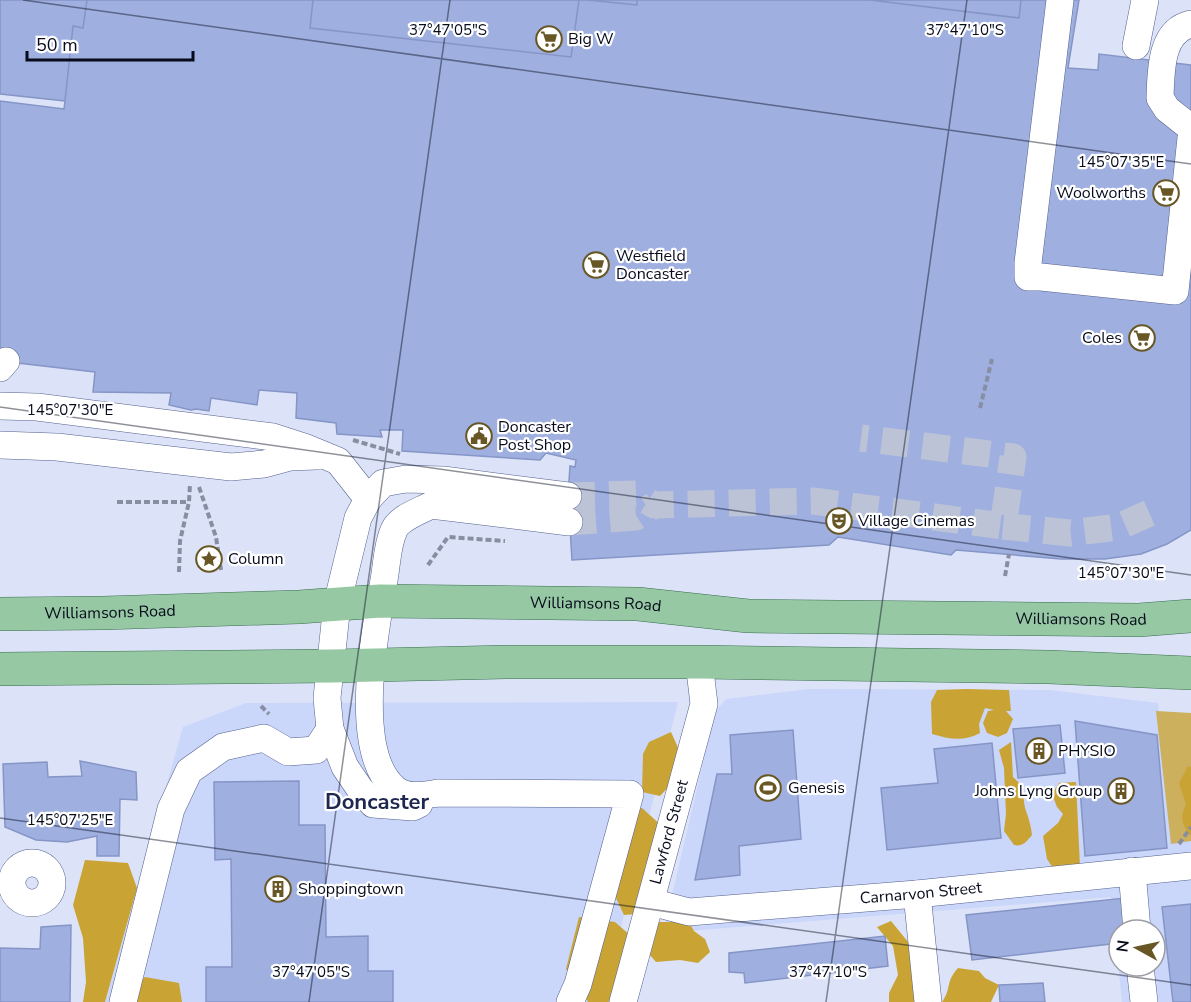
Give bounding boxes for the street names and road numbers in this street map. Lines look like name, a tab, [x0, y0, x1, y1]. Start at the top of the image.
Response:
street label: Williamsons Road	[530, 592, 662, 617]
street label: Williamsons Road	[44, 600, 176, 625]
street label: Williamsons Road	[1015, 608, 1148, 631]
street label: Lawford Street	[644, 777, 694, 887]
street label: Carnarvon Street	[859, 876, 983, 909]

